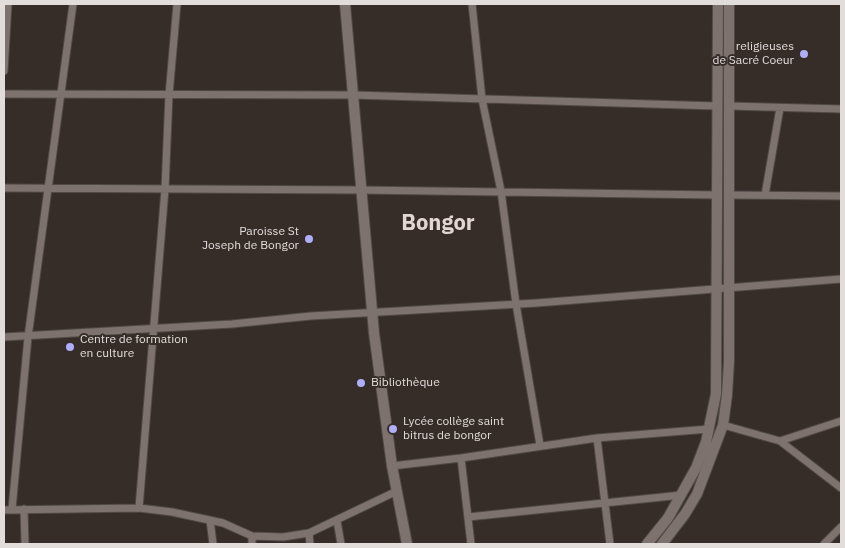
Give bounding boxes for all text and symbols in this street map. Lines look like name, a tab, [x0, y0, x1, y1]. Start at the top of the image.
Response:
place label: religieuses de Sacré Coeur	[712, 40, 794, 68]
marker: religieuses de Sacré Coeur	[798, 48, 810, 60]
district label: Bongor	[401, 211, 475, 237]
place label: Paroisse St Joseph de Bongor	[202, 225, 299, 253]
marker: Paroisse St Joseph de Bongor	[303, 233, 315, 245]
place label: Centre de formation en culture	[80, 333, 188, 361]
marker: Centre de formation en culture	[64, 341, 76, 353]
place label: Bibliothèque	[371, 376, 440, 390]
marker: Bibliothèque	[355, 377, 367, 389]
place label: Lycée collège saint bitrus de bongor	[403, 415, 504, 443]
marker: Lycée collège saint bitrus de bongor	[387, 423, 399, 435]

